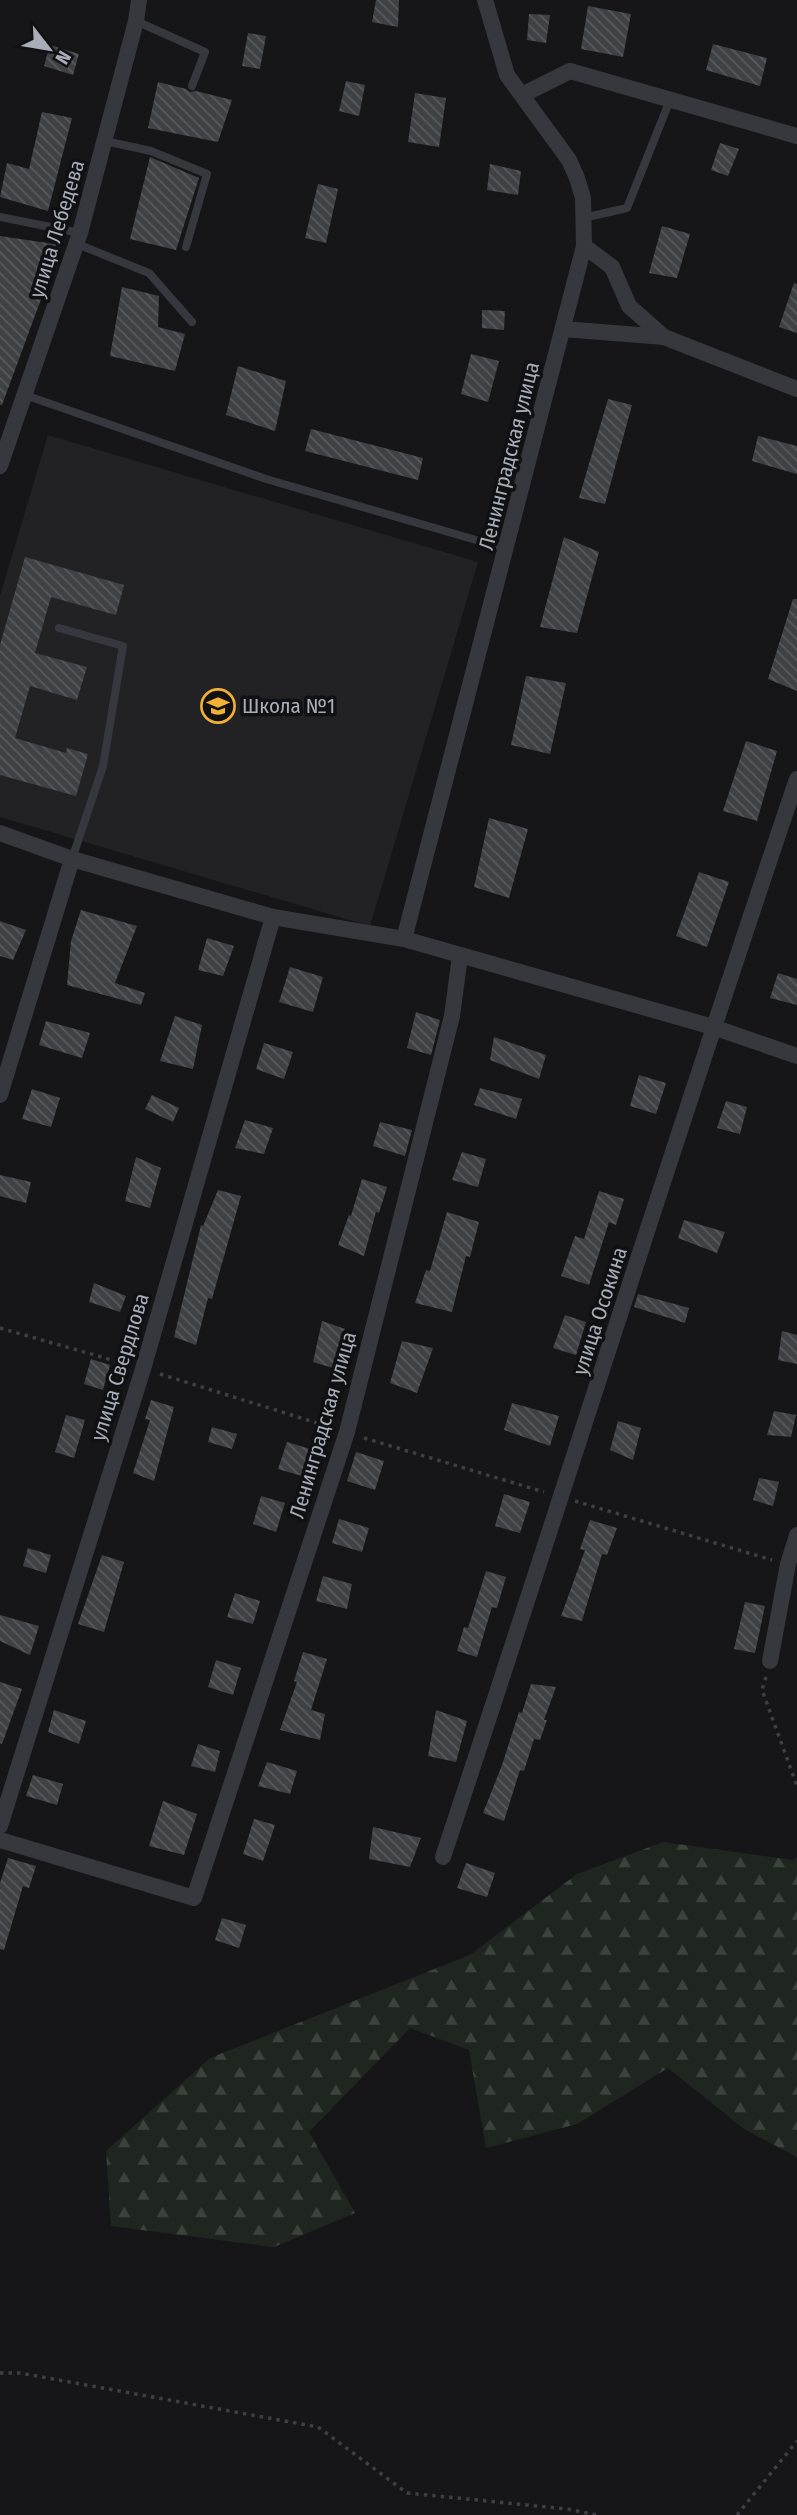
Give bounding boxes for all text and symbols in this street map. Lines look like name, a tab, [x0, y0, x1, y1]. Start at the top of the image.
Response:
north arrow	[14, 14, 84, 84]
text: N	[50, 47, 76, 68]
street label: улица Лебедева	[24, 157, 90, 301]
street label: Ленинградская улица	[473, 359, 545, 553]
school or university icon: Школа №1	[199, 687, 237, 725]
place label: Школа №1	[242, 693, 335, 719]
street label: улица Осокина	[567, 1244, 633, 1378]
street label: улица Свердлова	[85, 1290, 155, 1444]
street label: Ленинградская улица	[284, 1329, 362, 1521]

